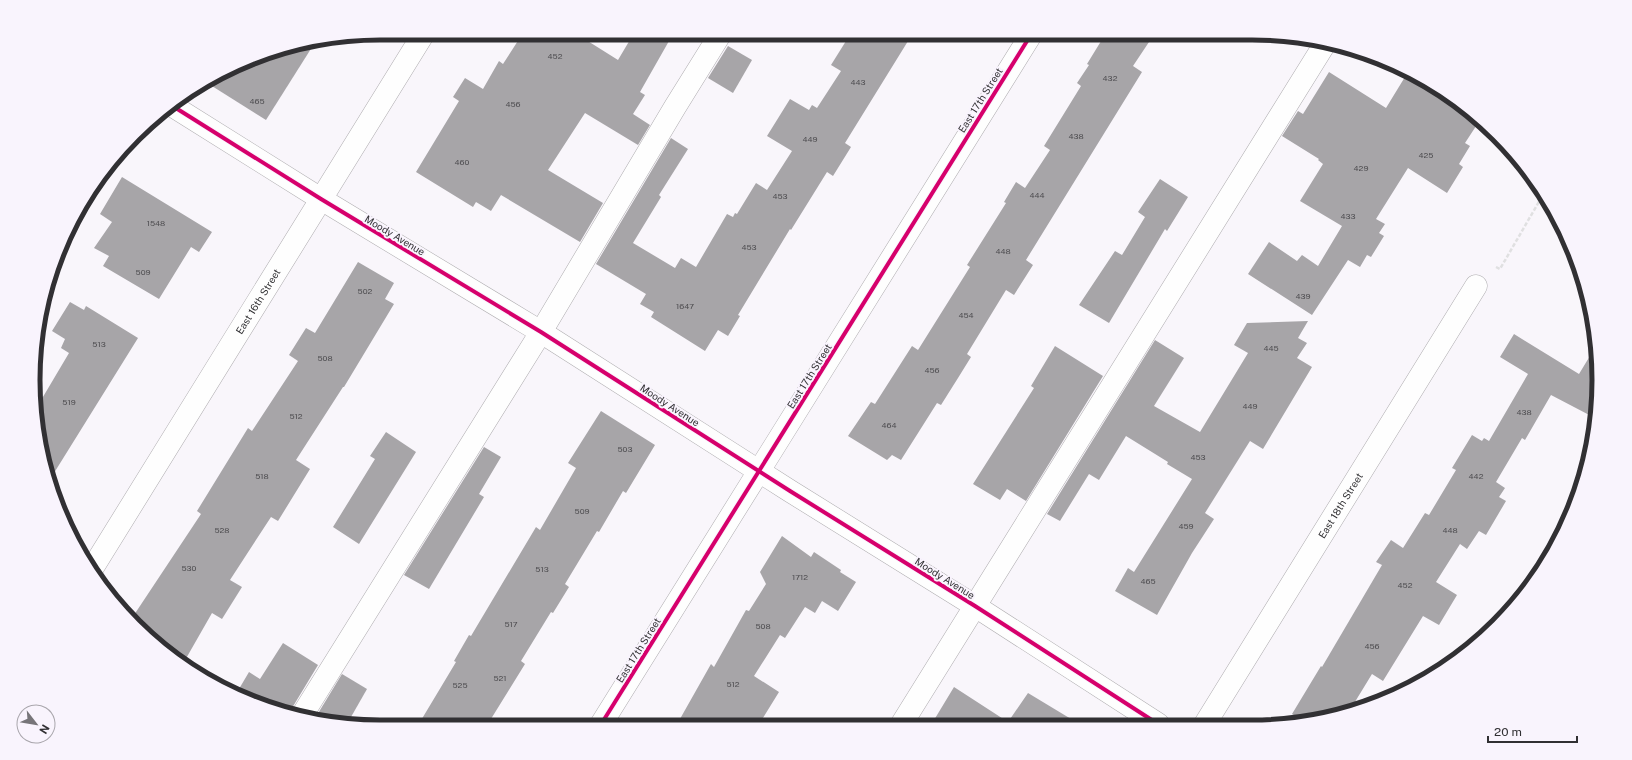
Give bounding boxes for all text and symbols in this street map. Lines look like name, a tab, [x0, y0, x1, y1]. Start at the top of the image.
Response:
house number: 452	[548, 51, 563, 61]
street label: East 17th Street	[955, 65, 1005, 135]
house number: 432	[1103, 73, 1118, 83]
house number: 443	[850, 77, 866, 87]
house number: 465	[249, 96, 265, 106]
house number: 456	[505, 99, 521, 109]
house number: 438	[1068, 131, 1084, 141]
house number: 449	[802, 134, 818, 144]
house number: 425	[1419, 150, 1433, 160]
house number: 460	[455, 157, 470, 167]
house number: 429	[1354, 163, 1368, 173]
house number: 444	[1029, 190, 1045, 200]
house number: 453	[772, 191, 788, 201]
house number: 433	[1340, 211, 1356, 221]
street label: Moody Avenue	[363, 212, 428, 258]
house number: 1548	[147, 218, 165, 228]
house number: 453	[741, 242, 757, 252]
house number: 448	[995, 246, 1011, 256]
street label: East 16th Street	[233, 266, 283, 336]
house number: 509	[136, 267, 150, 277]
house number: 502	[358, 286, 373, 296]
house number: 439	[1295, 291, 1311, 301]
house number: 1647	[676, 301, 694, 311]
house number: 454	[958, 310, 974, 320]
house number: 513	[92, 339, 106, 349]
street label: East 17th Street	[784, 341, 834, 411]
house number: 445	[1263, 343, 1279, 353]
house number: 508	[317, 353, 333, 363]
house number: 456	[924, 365, 940, 375]
street label: Moody Avenue	[638, 381, 702, 429]
house number: 519	[62, 397, 76, 407]
house number: 449	[1242, 401, 1258, 411]
house number: 438	[1516, 407, 1532, 417]
house number: 512	[289, 411, 303, 421]
house number: 464	[881, 420, 897, 430]
house number: 503	[617, 444, 633, 454]
house number: 453	[1190, 452, 1206, 462]
street label: East 18th Street	[1315, 470, 1365, 540]
house number: 518	[255, 471, 269, 481]
house number: 442	[1469, 471, 1484, 481]
house number: 509	[575, 506, 589, 516]
house number: 459	[1178, 521, 1194, 531]
house number: 528	[214, 525, 230, 535]
house number: 448	[1442, 525, 1458, 535]
street label: Moody Avenue	[913, 555, 977, 601]
house number: 530	[181, 563, 197, 573]
house number: 513	[535, 564, 549, 574]
house number: 1712	[792, 572, 808, 582]
house number: 465	[1140, 576, 1156, 586]
house number: 452	[1398, 580, 1413, 590]
street label: East 17th Street	[613, 615, 663, 685]
house number: 517	[504, 619, 518, 629]
house number: 508	[755, 621, 771, 631]
house number: 456	[1364, 641, 1380, 651]
house number: 521	[493, 673, 507, 683]
house number: 512	[726, 679, 740, 689]
house number: 525	[452, 680, 468, 690]
north arrow	[16, 704, 56, 744]
scale bar	[1488, 718, 1577, 744]
text: N	[37, 722, 52, 736]
text: 20 m	[1494, 725, 1522, 739]

